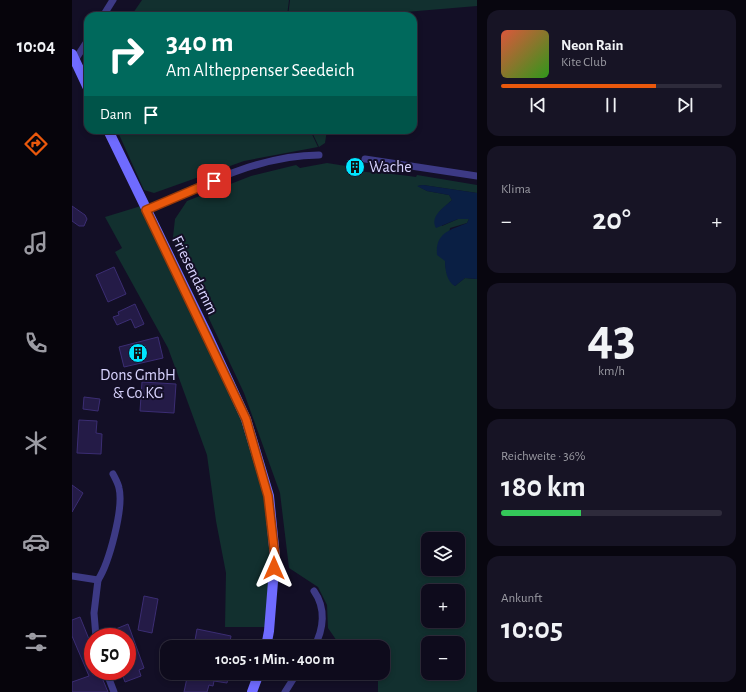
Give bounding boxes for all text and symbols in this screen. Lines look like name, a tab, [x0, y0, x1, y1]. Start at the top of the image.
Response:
icon: right	[100, 28, 152, 80]
text: 340 m	[166, 29, 234, 57]
text: 10:04	[17, 38, 55, 56]
text: Neon Rain	[561, 38, 623, 53]
text: Kite Club	[561, 56, 607, 69]
text: Am Altheppenser Seedeich	[166, 62, 355, 80]
icon: previous	[527, 94, 549, 116]
icon: pause	[600, 94, 622, 116]
icon: next	[674, 94, 696, 116]
icon: arrive	[140, 104, 162, 126]
text: Dann	[100, 107, 132, 122]
icon: directions	[22, 130, 50, 158]
building icon: Wache	[344, 156, 366, 178]
place label: Wache	[369, 159, 412, 175]
pin	[197, 164, 231, 198]
icon: arrive	[203, 170, 225, 192]
text: Klima	[501, 183, 531, 196]
text: 20°	[592, 205, 631, 235]
text: −	[501, 210, 512, 232]
text: +	[711, 210, 722, 232]
icon: music	[22, 229, 50, 257]
street label: Friesendamm	[169, 233, 221, 317]
text: 43	[587, 312, 636, 364]
icon: phone	[22, 329, 50, 357]
building icon: Dons GmbH & Co.KG	[127, 342, 149, 364]
text: km/h	[598, 365, 625, 378]
place label: Dons GmbH & Co.KG	[100, 367, 176, 401]
icon: climate	[22, 429, 50, 457]
text: Reichweite · 36%	[501, 450, 586, 463]
text: 180 km	[501, 472, 586, 502]
icon: car	[22, 528, 50, 556]
map controls	[421, 532, 465, 680]
button: layers	[421, 532, 465, 576]
position arrow	[253, 547, 295, 589]
button: +	[421, 584, 465, 628]
text: Ankunft	[501, 592, 542, 605]
text: 10:05	[501, 614, 563, 644]
icon: filters	[22, 628, 50, 656]
speed limit sign: 50	[84, 628, 136, 680]
button: −	[421, 636, 465, 680]
text: 10:05 · 1 Min. · 400 m	[215, 652, 335, 667]

